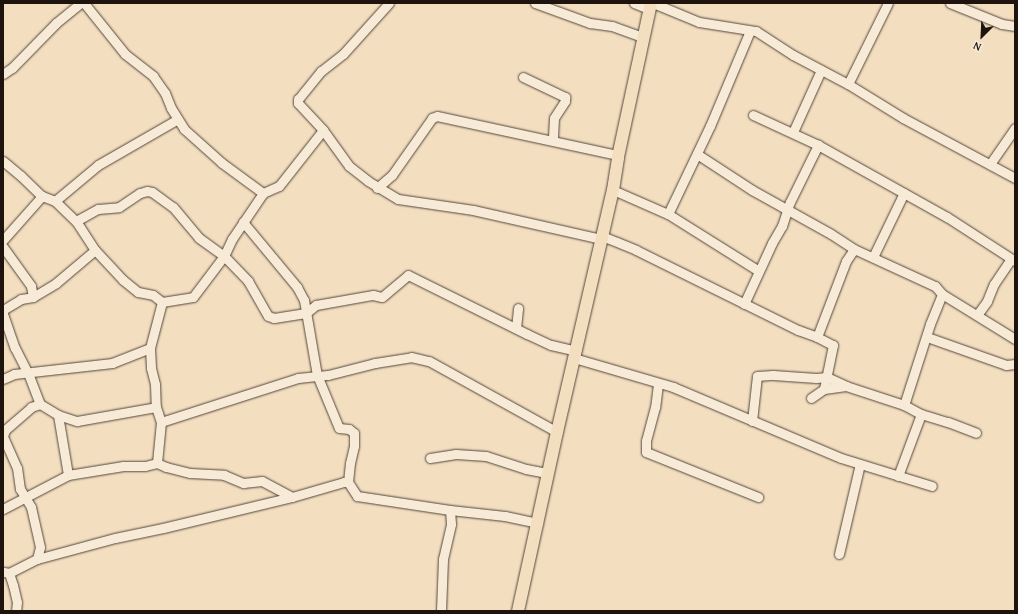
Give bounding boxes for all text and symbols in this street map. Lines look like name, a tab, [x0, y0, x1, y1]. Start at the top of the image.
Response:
north arrow	[962, 16, 1002, 56]
text: N	[971, 38, 984, 56]

